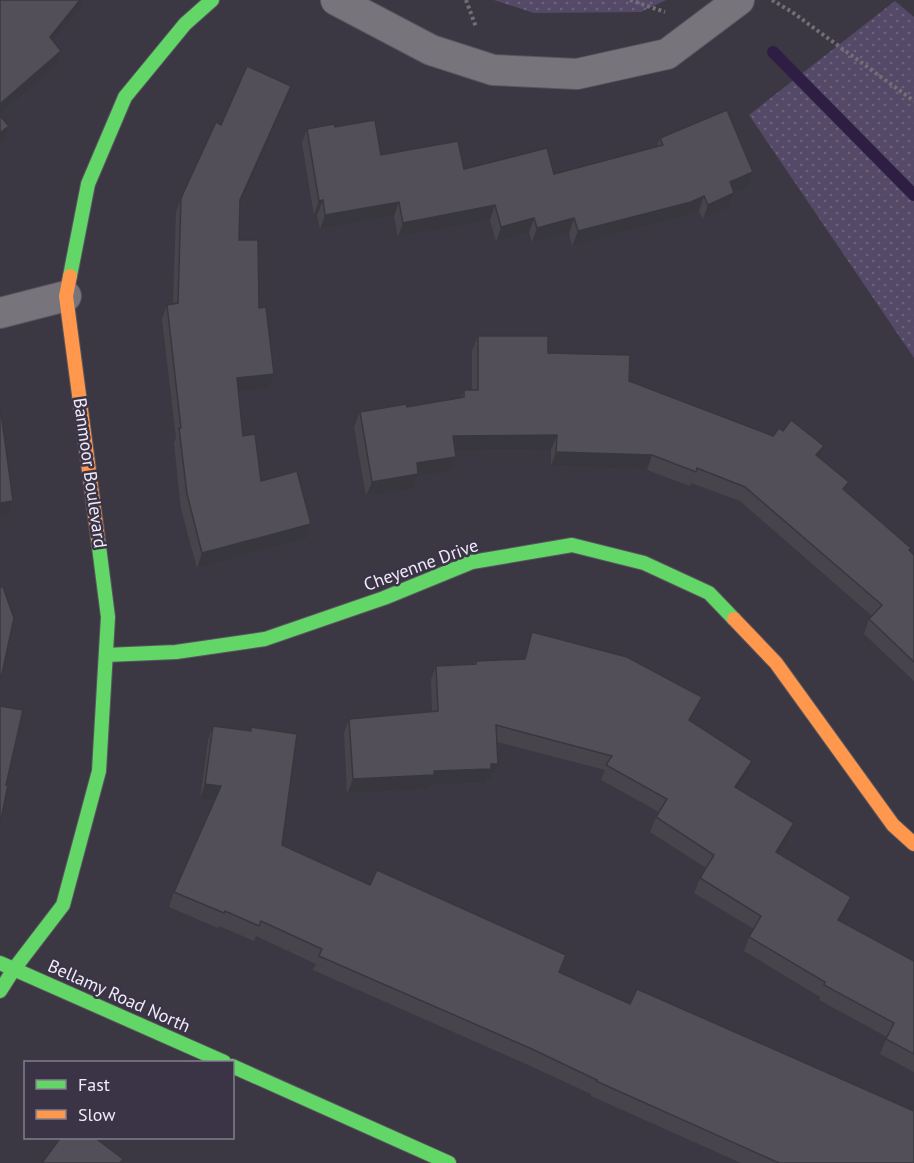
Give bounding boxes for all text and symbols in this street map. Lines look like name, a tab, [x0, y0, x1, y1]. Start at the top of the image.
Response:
street label: Banmoor Boulevard	[69, 396, 112, 549]
street label: Cheyenne Drive	[360, 533, 481, 596]
street label: Bellamy Road North	[44, 954, 194, 1037]
legend	[24, 1061, 234, 1139]
text: Fast	[78, 1073, 110, 1096]
text: Slow	[78, 1103, 116, 1126]

